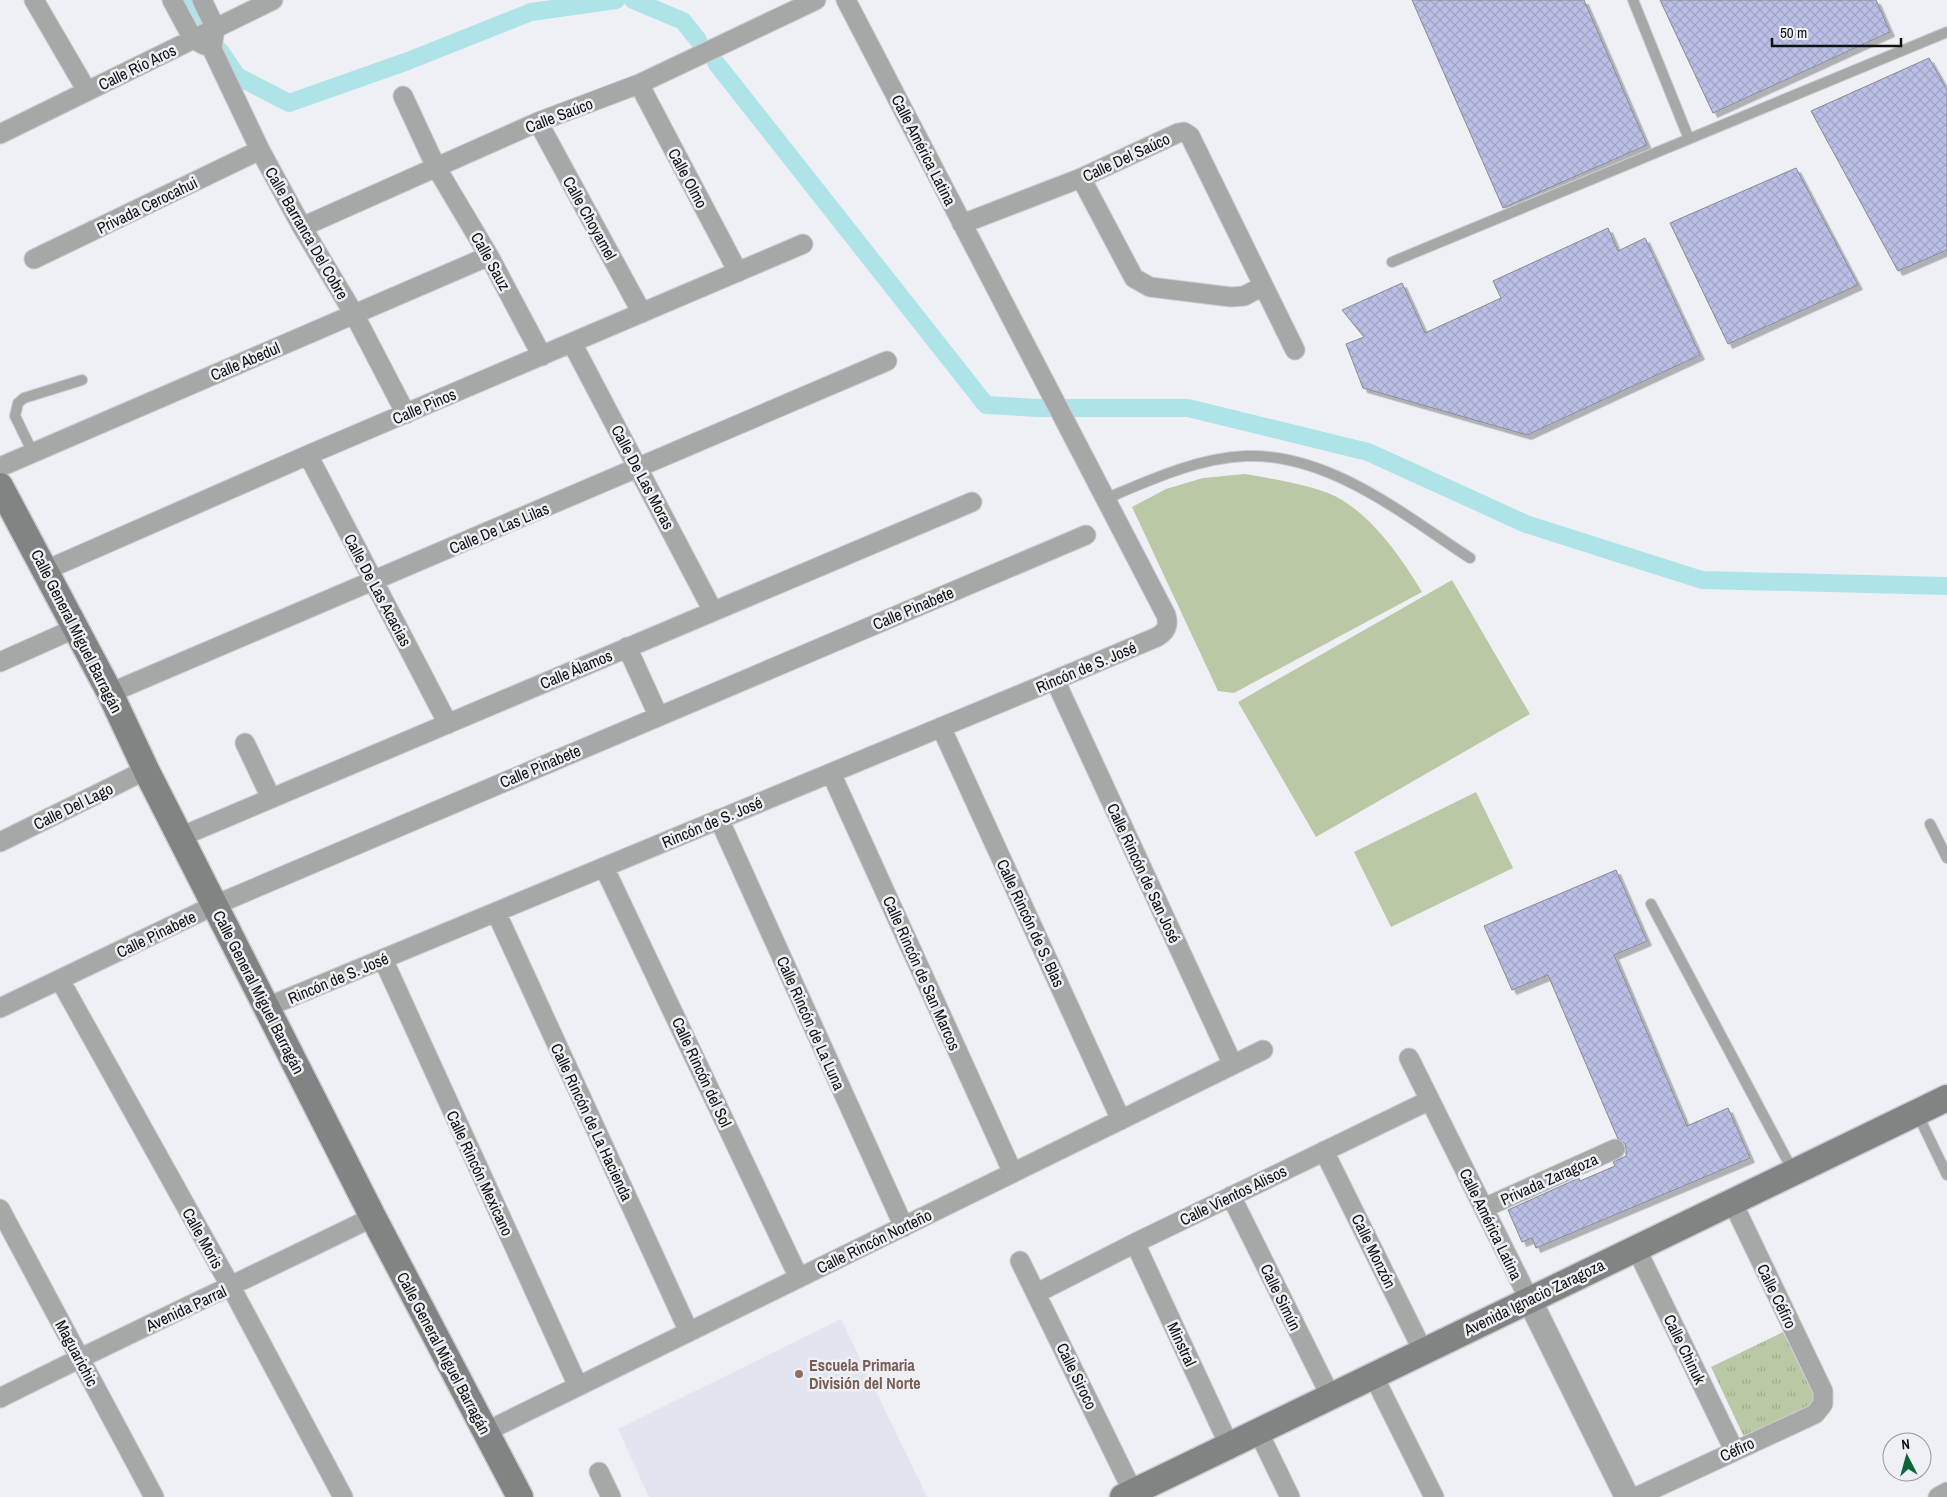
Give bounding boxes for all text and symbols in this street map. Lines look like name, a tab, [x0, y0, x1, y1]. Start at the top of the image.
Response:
scale bar	[1772, 15, 1901, 47]
text: 50 m	[1780, 22, 1807, 43]
street label: Calle Río Aros	[94, 39, 180, 95]
street label: Calle América Latina	[887, 91, 962, 210]
street label: Calle Saúco	[522, 92, 596, 138]
street label: Calle Del Saúco	[1079, 127, 1173, 187]
street label: Calle Olmo	[663, 144, 713, 212]
street label: Calle Barranca Del Cobre	[260, 163, 354, 303]
street label: Privada Cerocahui	[93, 171, 201, 239]
street label: Calle Choyamel	[558, 172, 622, 264]
street label: Calle Sauz	[466, 228, 516, 294]
street label: Calle Abedul	[207, 336, 283, 386]
street label: Calle Pinos	[389, 383, 459, 429]
street label: Calle De Las Moras	[606, 421, 680, 533]
street label: Calle De Las Lilas	[446, 497, 552, 559]
street label: Calle De Las Acacias	[339, 530, 417, 650]
street label: Calle General Miguel Barragán	[26, 545, 128, 717]
street label: Calle Pinabete	[869, 581, 957, 635]
street label: Rincón de S. José	[1032, 636, 1140, 698]
street label: Calle Álamos	[536, 644, 616, 694]
street label: Calle Pinabete	[496, 739, 584, 793]
street label: Calle Del Lago	[30, 777, 116, 835]
street label: Rincón de S. José	[658, 791, 766, 853]
street label: Calle Rincón de San José	[1102, 800, 1186, 946]
street label: Calle Rincón de S. Blas	[992, 856, 1070, 990]
street label: Calle Rincón de San Marcos	[878, 892, 966, 1054]
street label: Calle Pinabete	[112, 905, 200, 963]
street label: Calle General Miguel Barragán	[208, 906, 310, 1078]
street label: Rincón de S. José	[284, 947, 392, 1009]
street label: Calle Rincón de La Luna	[772, 953, 851, 1094]
street label: Calle Rincón del Sol	[667, 1013, 737, 1131]
street label: Calle Rincón de La Hacienda	[546, 1040, 638, 1205]
street label: Calle Rincón Mexicano	[441, 1107, 519, 1239]
street label: Privada Zaragoza	[1497, 1147, 1602, 1210]
street label: Calle Vientos Alisos	[1176, 1160, 1290, 1230]
street label: Calle América Latina	[1454, 1164, 1528, 1284]
street label: Calle Moris	[177, 1204, 229, 1272]
street label: Calle Rincón Norteño	[813, 1204, 935, 1278]
street label: Calle Monzón	[1347, 1210, 1401, 1292]
street label: Avenida Ignacio Zaragoza	[1459, 1253, 1609, 1341]
street label: Calle Simún	[1255, 1260, 1307, 1334]
street label: Calle Céfiro	[1752, 1260, 1802, 1332]
street label: Calle General Miguel Barragán	[392, 1268, 496, 1438]
street label: Avenida Parral	[141, 1280, 230, 1337]
street label: Calle Chinuk	[1659, 1310, 1712, 1388]
street label: Maguarichic	[50, 1316, 104, 1390]
street label: Minstral	[1162, 1318, 1202, 1370]
street label: Calle Siroco	[1051, 1339, 1103, 1413]
place label: Escuela Primaria División del Norte	[809, 1354, 921, 1394]
marker: Escuela Primaria División del Norte	[793, 1368, 805, 1380]
street label: Céfiro	[1716, 1431, 1758, 1467]
north arrow	[1882, 1432, 1932, 1482]
text: N	[1901, 1435, 1911, 1453]

